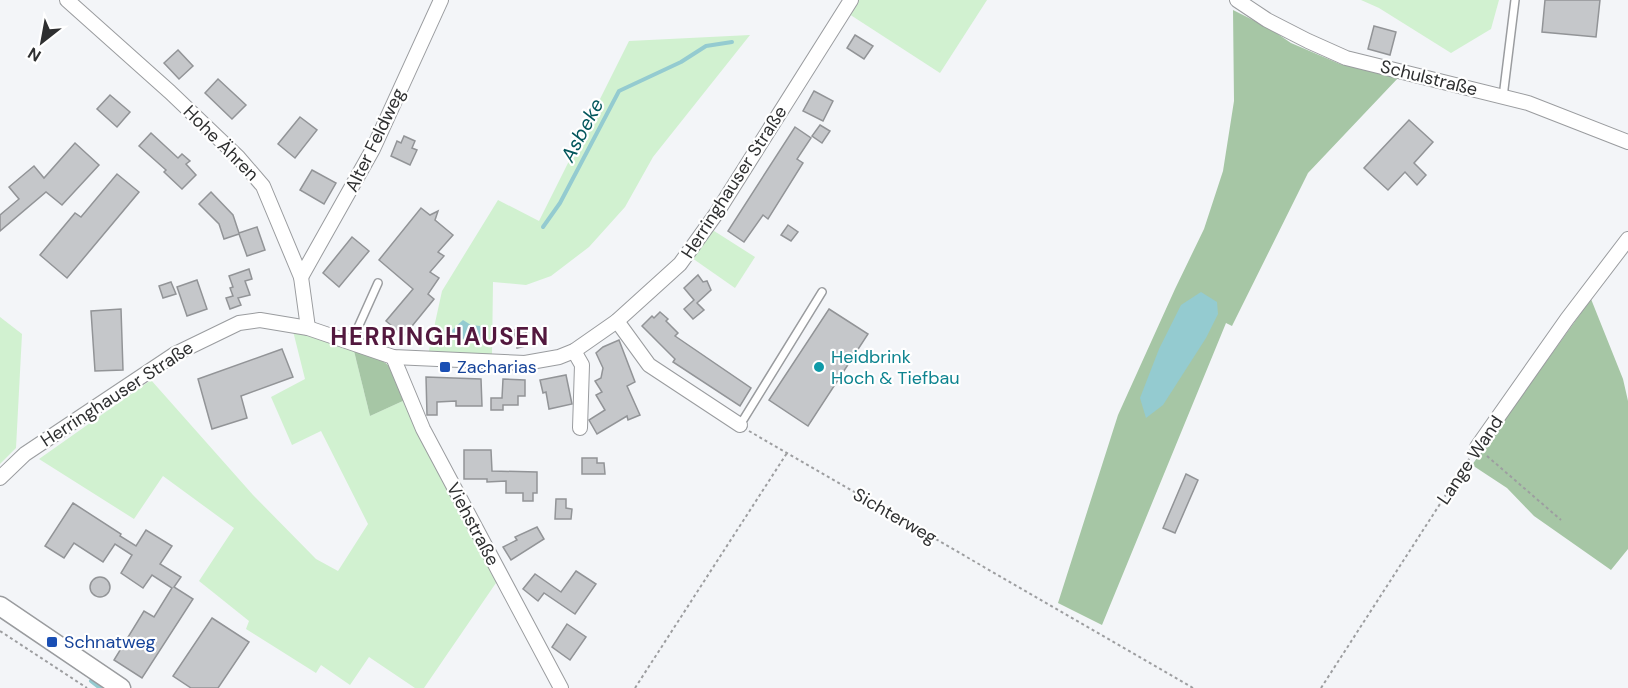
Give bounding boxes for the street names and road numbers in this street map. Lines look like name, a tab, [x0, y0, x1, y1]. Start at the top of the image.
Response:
street label: Schulstraße	[1378, 54, 1480, 102]
street label: Alter Feldweg	[339, 84, 411, 196]
street label: Hohe Ähren	[178, 100, 264, 186]
street label: Herringhauser Straße	[676, 101, 792, 263]
street label: Herringhauser Straße	[36, 336, 198, 452]
street label: Lange Wand	[1431, 411, 1509, 509]
street label: Viehstraße	[441, 478, 505, 570]
street label: Sichterweg	[849, 482, 941, 550]

